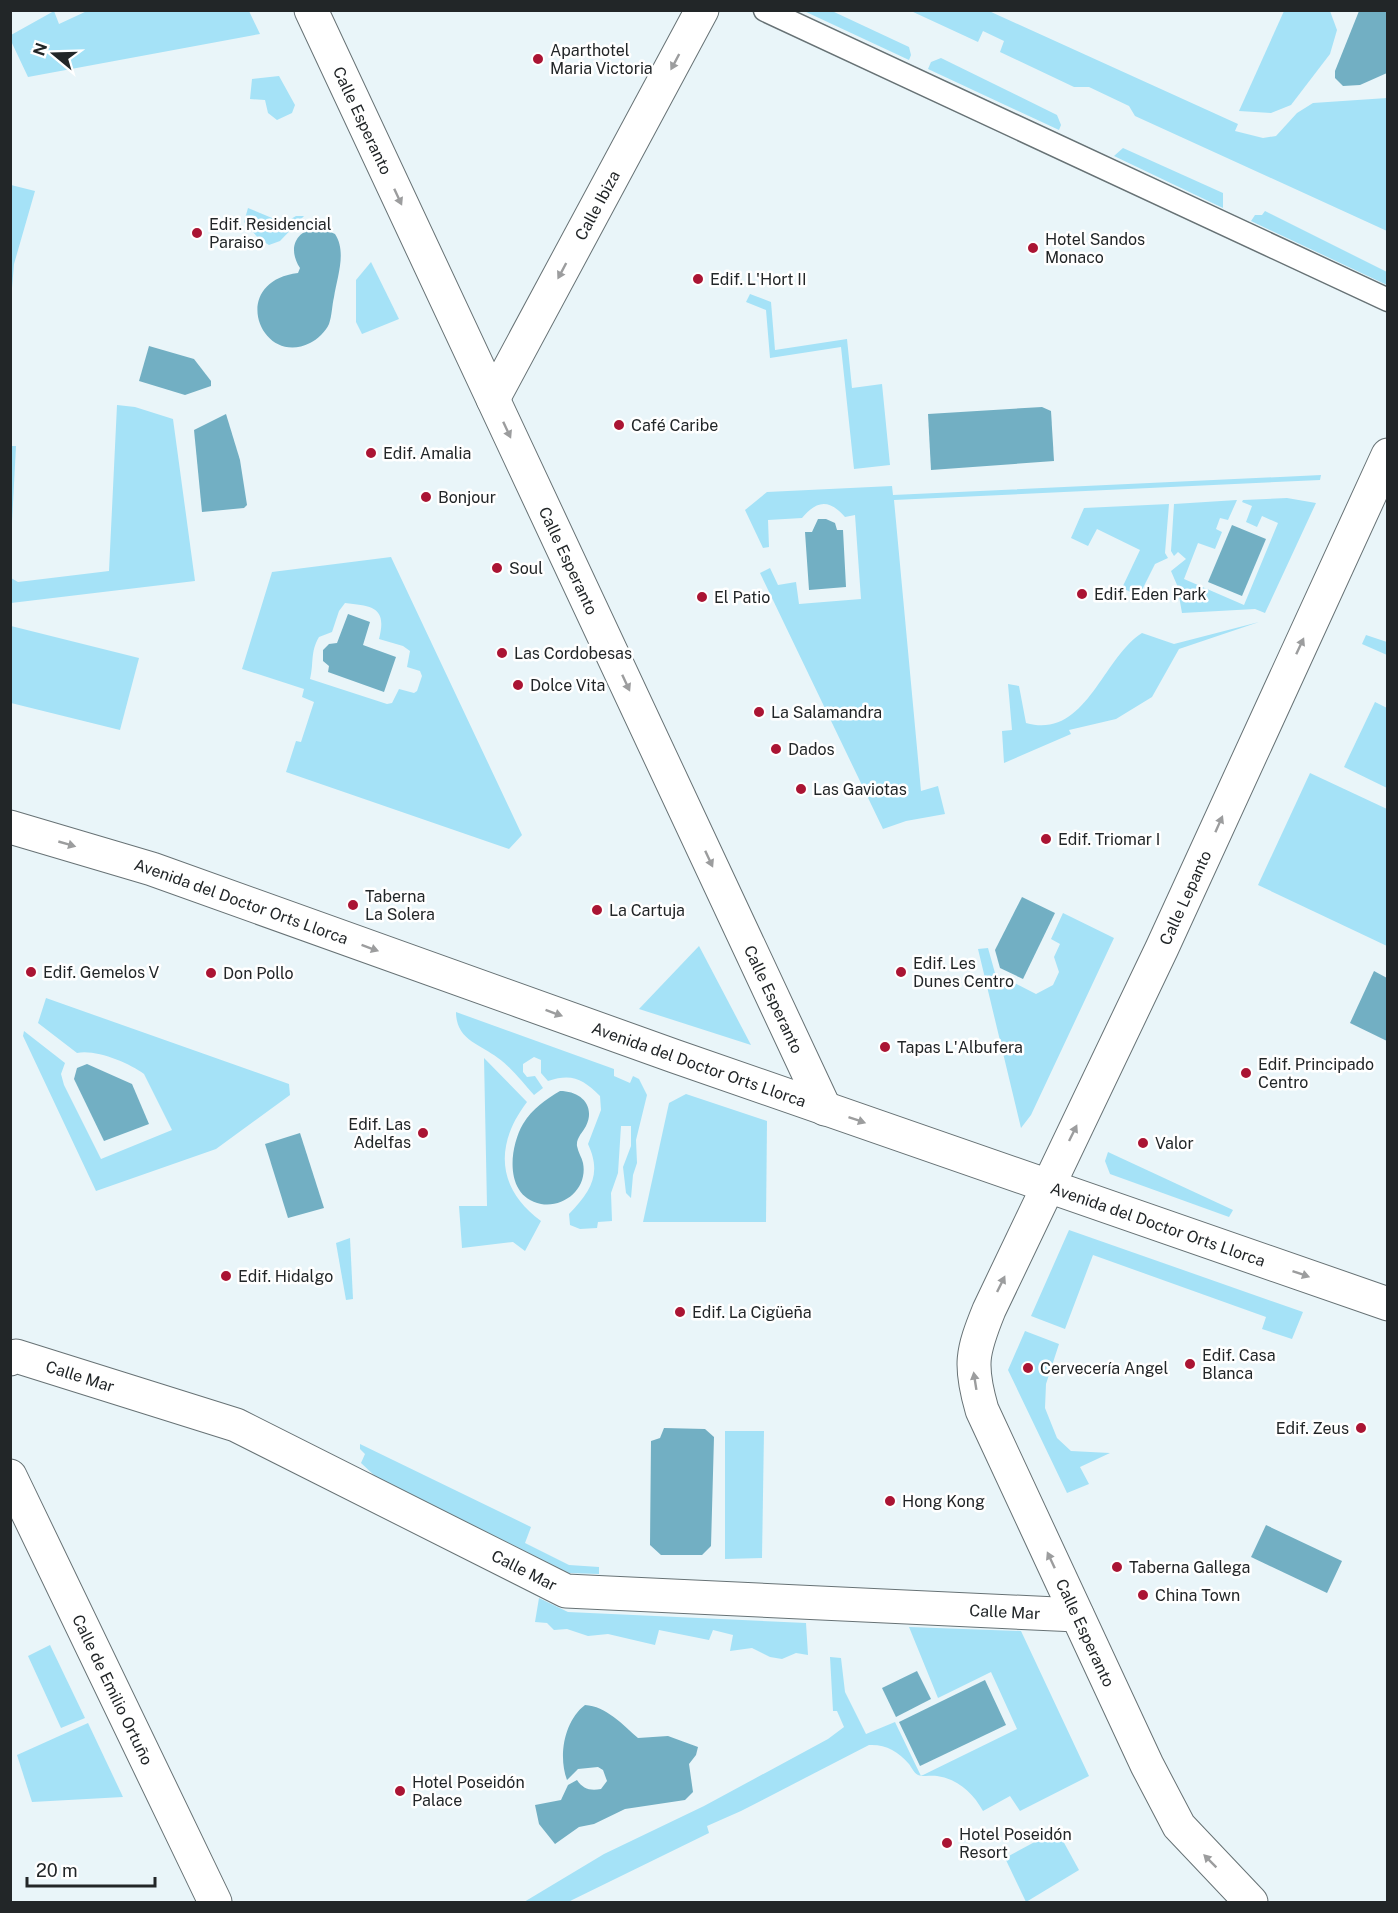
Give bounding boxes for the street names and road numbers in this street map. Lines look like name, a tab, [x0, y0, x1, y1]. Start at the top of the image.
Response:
street label: Calle Esperanto	[329, 64, 396, 178]
street label: Calle Ibiza	[571, 167, 624, 243]
street label: Calle Esperanto	[535, 504, 602, 618]
street label: Calle Lepanto	[1155, 847, 1215, 948]
street label: Avenida del Doctor Orts Llorca	[132, 855, 351, 948]
street label: Calle Esperanto	[740, 942, 807, 1056]
street label: Avenida del Doctor Orts Llorca	[589, 1018, 809, 1111]
street label: Avenida del Doctor Orts Llorca	[1048, 1178, 1268, 1270]
street label: Calle Mar	[44, 1356, 117, 1396]
street label: Calle Mar	[488, 1546, 560, 1594]
street label: Calle Esperanto	[1052, 1576, 1118, 1690]
street label: Calle Mar	[969, 1600, 1041, 1623]
street label: Calle de Emilio Ortuño	[69, 1611, 157, 1768]

